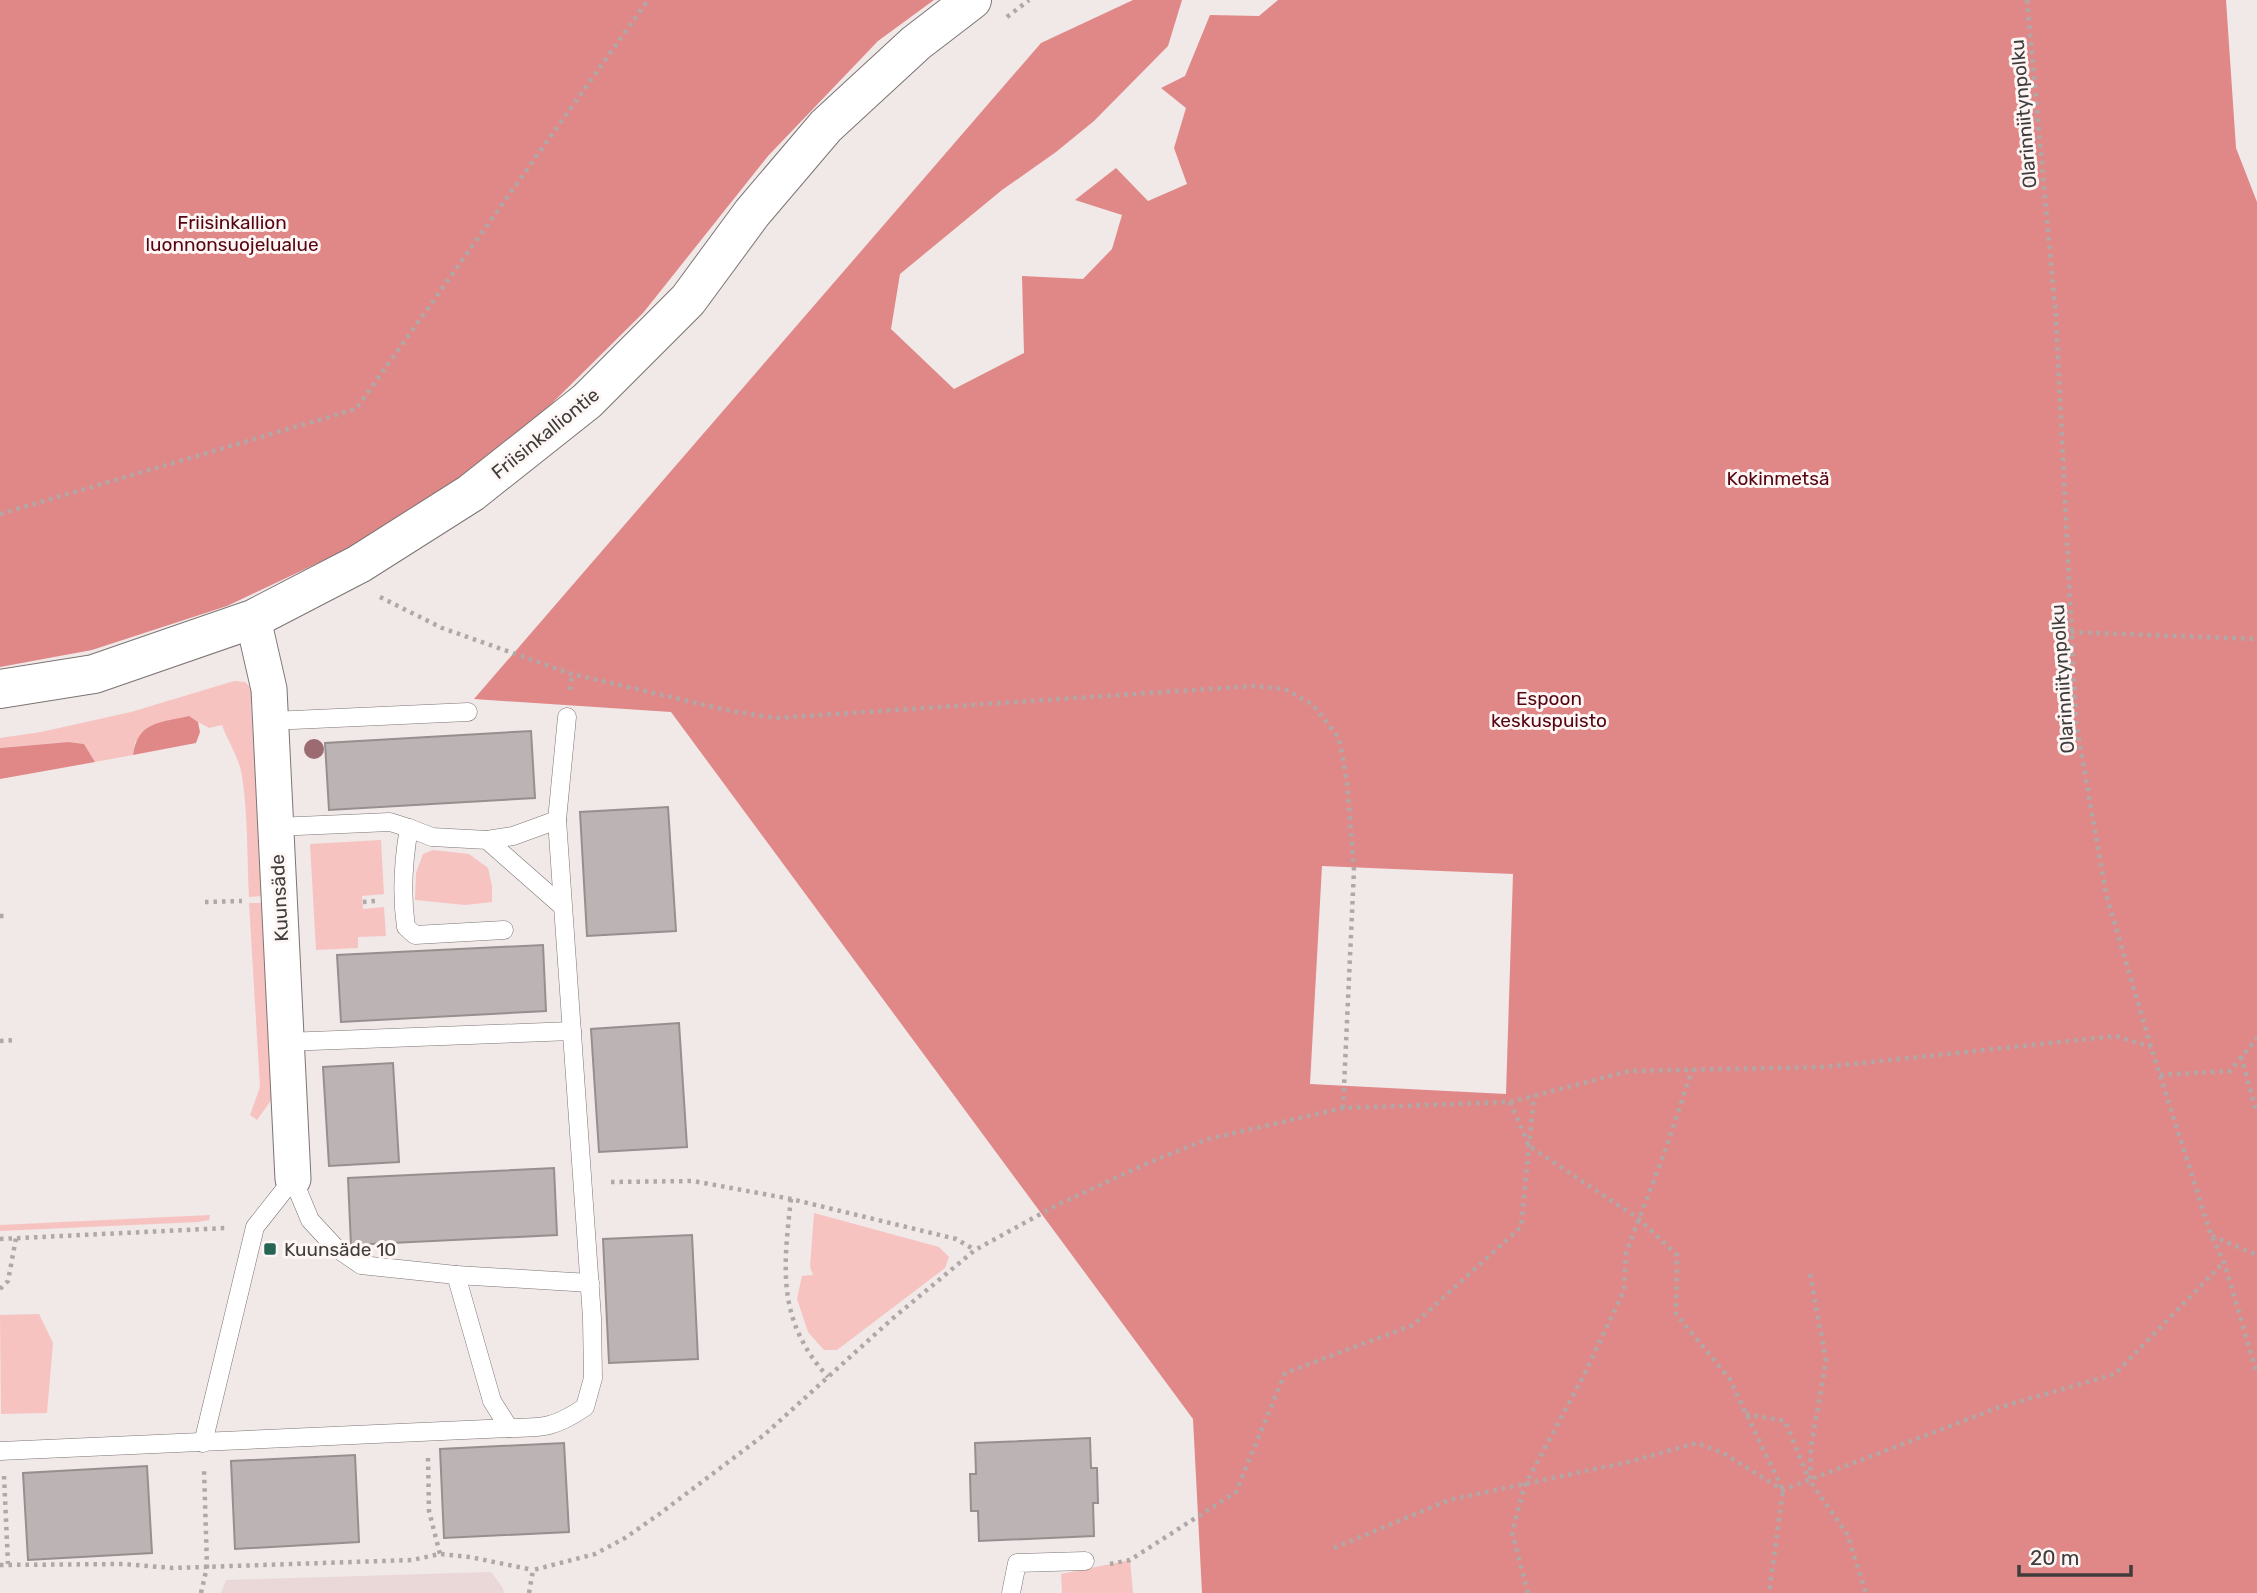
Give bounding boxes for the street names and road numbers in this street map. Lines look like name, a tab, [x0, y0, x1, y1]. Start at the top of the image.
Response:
street label: Olarinniitynpolku	[2006, 38, 2041, 189]
street label: Friisinkalliontie	[487, 383, 604, 484]
street label: Olarinniitynpolku	[2046, 604, 2079, 754]
street label: Kuunsäde	[266, 854, 293, 942]

